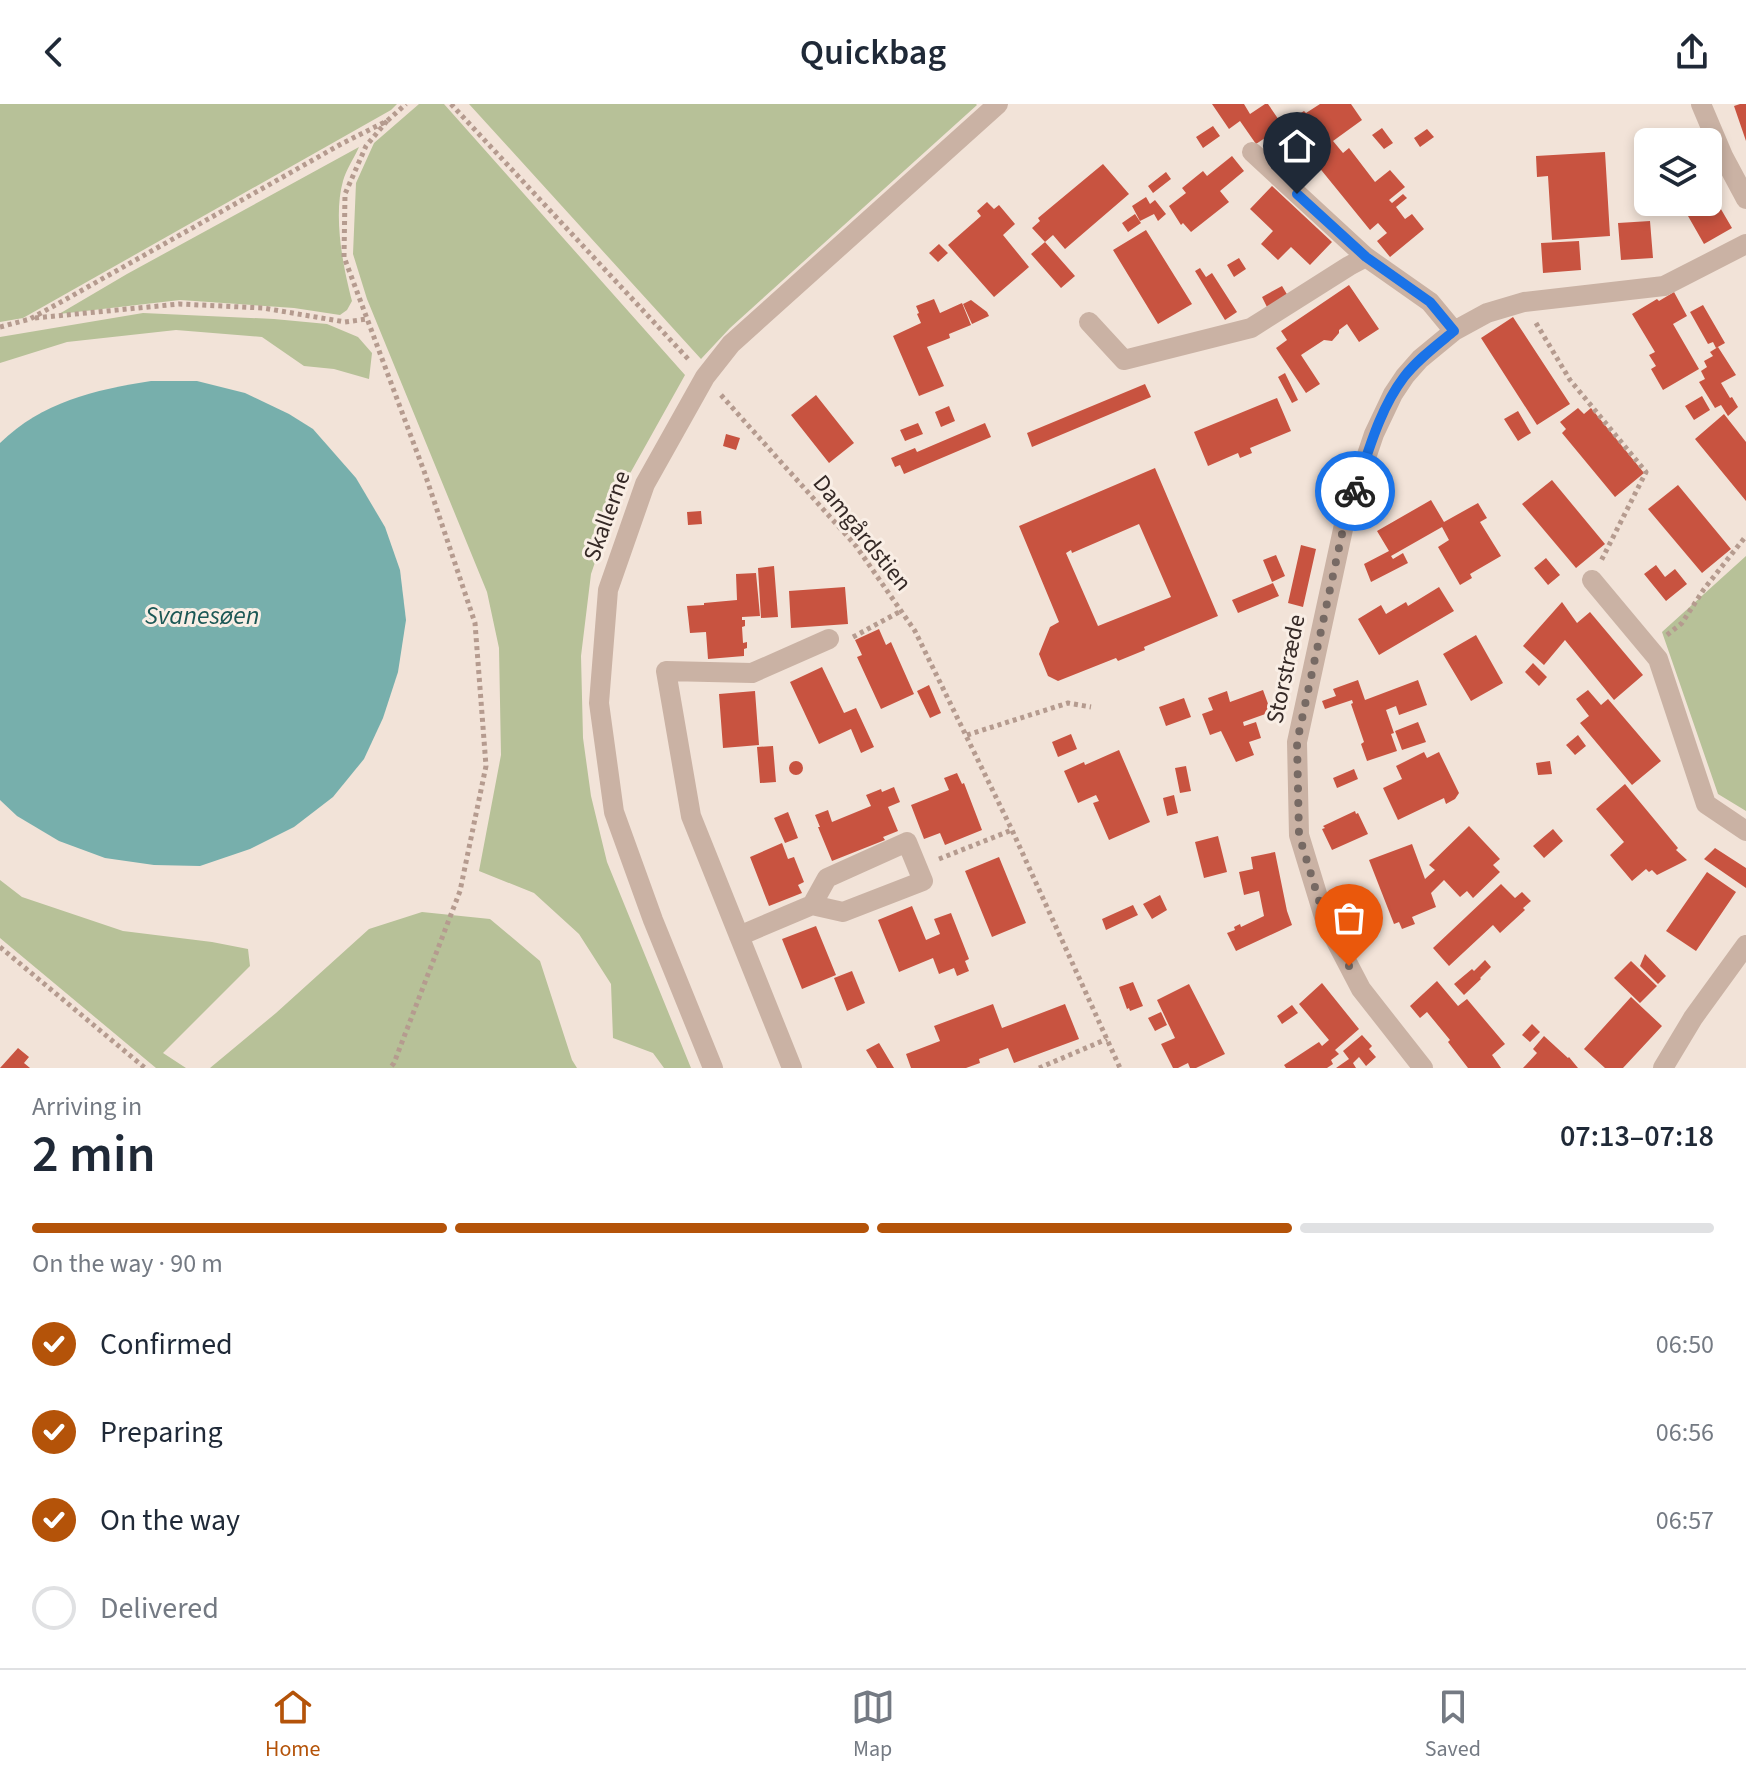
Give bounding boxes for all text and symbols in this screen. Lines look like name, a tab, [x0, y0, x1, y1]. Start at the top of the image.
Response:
text: Quickbag	[800, 27, 946, 78]
icon: back	[32, 30, 76, 74]
icon: share	[1670, 30, 1714, 74]
pin	[1263, 112, 1331, 194]
icon: home	[1275, 124, 1319, 168]
map controls	[1634, 128, 1722, 216]
button: layers	[1634, 128, 1722, 216]
courier	[1315, 451, 1395, 531]
street label: Skallerne	[574, 466, 640, 566]
street label: Damgårdstien	[804, 467, 920, 599]
icon: bike	[1333, 469, 1377, 513]
water label: Svanesøen	[145, 597, 259, 634]
street label: Storstræde	[1257, 611, 1315, 727]
pin	[1315, 884, 1383, 966]
icon: bag	[1327, 896, 1371, 940]
text: Arriving in	[32, 1088, 142, 1125]
text: 07:13–07:18	[1560, 1115, 1714, 1158]
text: 2 min	[32, 1118, 156, 1192]
text: On the way · 90 m	[32, 1245, 223, 1282]
icon: check	[32, 1322, 76, 1366]
text: Confirmed	[100, 1323, 233, 1366]
text: 06:50	[1656, 1326, 1714, 1363]
icon: check	[32, 1410, 76, 1454]
text: Preparing	[100, 1411, 223, 1454]
text: 06:56	[1656, 1414, 1714, 1451]
icon: check	[32, 1498, 76, 1542]
text: On the way	[100, 1499, 240, 1542]
text: 06:57	[1656, 1502, 1714, 1539]
text: Delivered	[100, 1587, 219, 1630]
tab: Home	[265, 1685, 320, 1765]
tab: Map	[851, 1685, 895, 1765]
tab: Saved	[1425, 1685, 1481, 1765]

